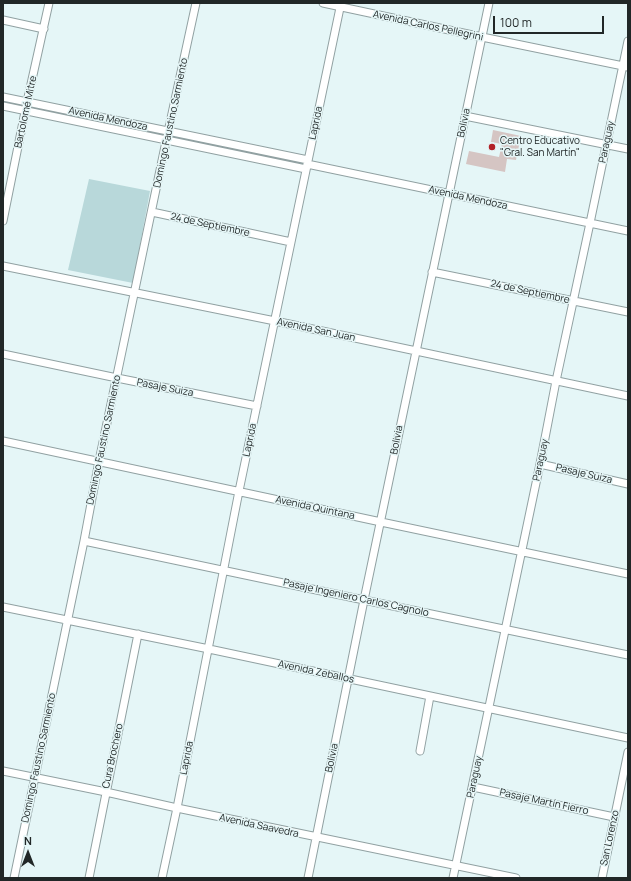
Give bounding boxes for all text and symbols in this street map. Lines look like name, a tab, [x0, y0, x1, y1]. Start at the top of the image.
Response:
street label: Avenida Carlos Pellegrini	[372, 8, 484, 44]
scale bar	[495, 8, 606, 34]
text: 100 m	[500, 14, 532, 31]
street label: Domingo Faustino Sarmiento	[151, 57, 191, 189]
street label: Bartolomé Mitre	[12, 75, 40, 149]
street label: Avenida Mendoza	[67, 105, 149, 133]
street label: Laprida	[307, 105, 325, 141]
street label: Bolivia	[455, 107, 473, 139]
street label: Paraguay	[597, 120, 617, 164]
place label: Centro Educativo "Gral. San Martín"	[500, 135, 580, 158]
marker: Centro Educativo "Gral. San Martín"	[487, 142, 497, 152]
street label: Avenida Mendoza	[427, 184, 509, 212]
street label: 24 de Septiembre	[169, 211, 251, 239]
street label: 24 de Septiembre	[489, 278, 571, 306]
street label: Avenida San Juan	[276, 316, 356, 344]
street label: Domingo Faustino Sarmiento	[84, 374, 124, 506]
street label: Pasaje Suiza	[136, 377, 194, 399]
street label: Laprida	[241, 422, 259, 458]
street label: Bolivia	[388, 424, 406, 456]
street label: Paraguay	[531, 438, 551, 482]
street label: Pasaje Suiza	[555, 462, 613, 486]
street label: Avenida Quintana	[274, 494, 356, 522]
street label: Pasaje Ingeniero Carlos Cagnolo	[282, 577, 430, 619]
street label: Avenida Zeballos	[277, 658, 355, 686]
street label: Domingo Faustino Sarmiento	[19, 692, 59, 824]
street label: Cura Brochero	[100, 722, 126, 790]
street label: Laprida	[178, 740, 196, 776]
street label: Bolivia	[323, 742, 341, 774]
street label: Paraguay	[465, 755, 485, 799]
street label: Pasaje Martín Fierro	[498, 787, 590, 817]
street label: San Lorenzo	[598, 809, 622, 867]
street label: Avenida Saavedra	[218, 812, 300, 840]
north arrow	[8, 833, 48, 873]
text: N	[24, 833, 32, 848]

